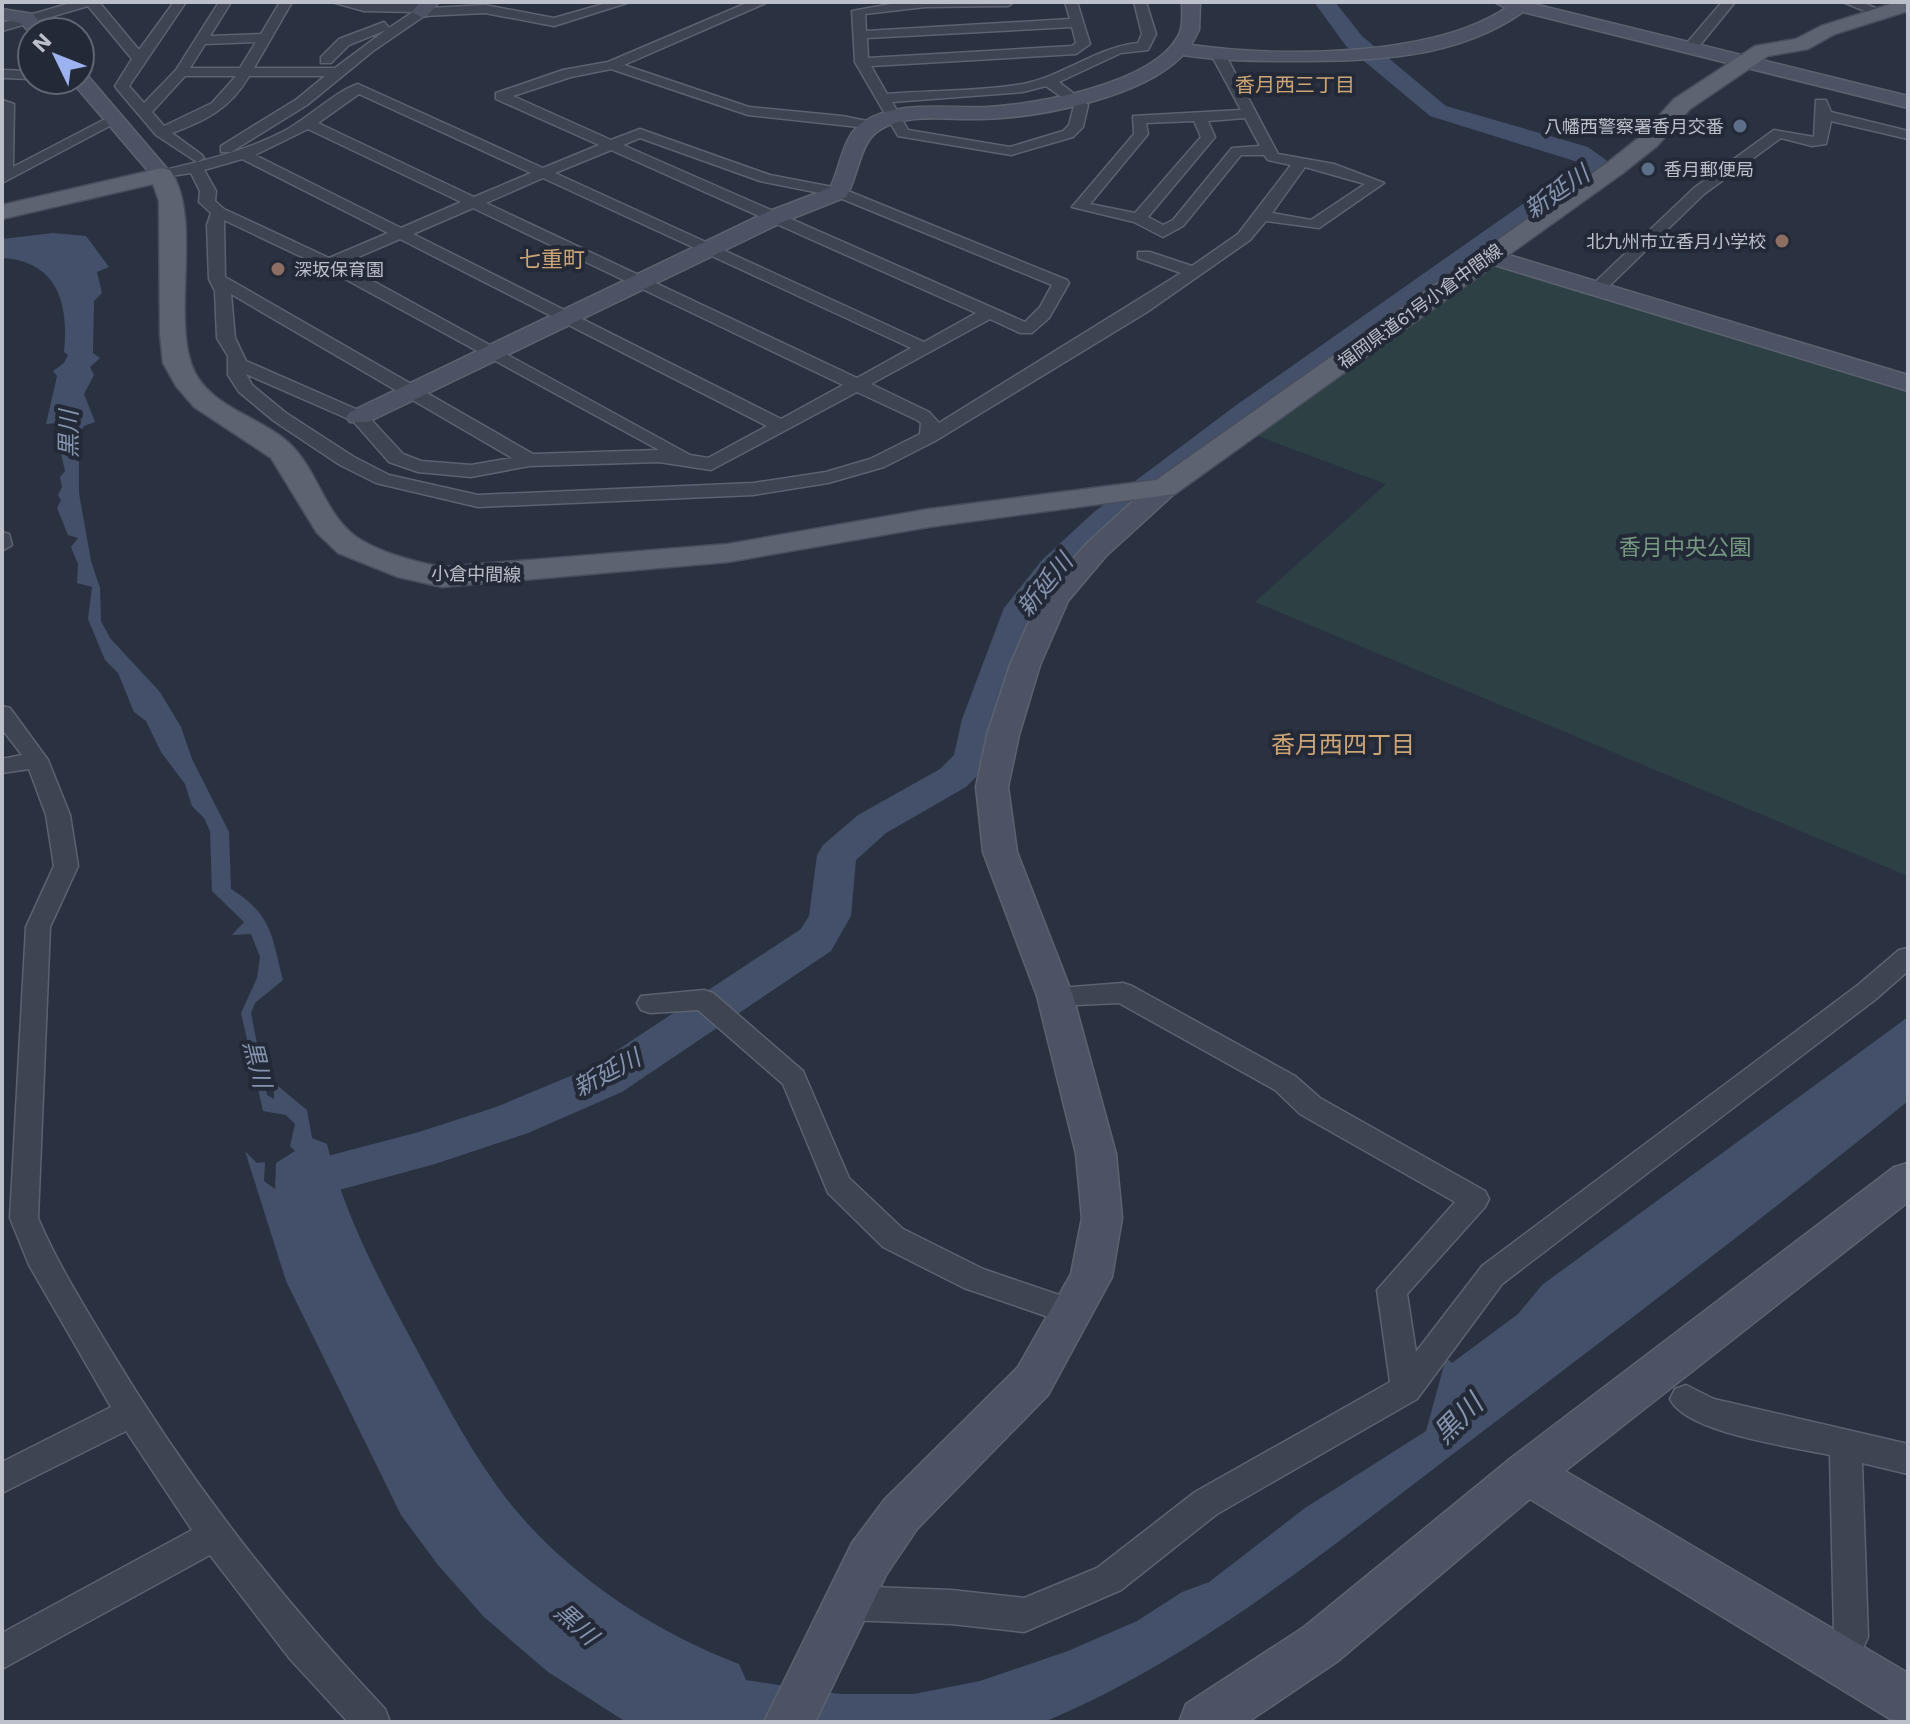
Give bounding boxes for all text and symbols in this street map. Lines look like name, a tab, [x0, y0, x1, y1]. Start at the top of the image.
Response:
north arrow	[16, 16, 96, 96]
text: N	[27, 28, 56, 57]
district label: 香月西三丁目	[1235, 73, 1355, 97]
place label: 八幡西警察署香月交番	[1544, 116, 1724, 137]
marker: 八幡西警察署香月交番	[1731, 117, 1749, 135]
water label: 新延川	[1519, 158, 1597, 224]
place label: 香月郵便局	[1664, 159, 1754, 180]
marker: 香月郵便局	[1639, 160, 1657, 178]
place label: 北九州市立香月小学校	[1586, 231, 1766, 252]
marker: 北九州市立香月小学校	[1773, 232, 1791, 250]
street label: 福岡県道61号小倉中間線	[1334, 239, 1506, 373]
district label: 七重町	[519, 247, 585, 272]
place label: 深坂保育園	[294, 259, 384, 280]
marker: 深坂保育園	[269, 260, 287, 278]
water label: 黒川	[55, 407, 83, 458]
park label: 香月中央公園	[1619, 535, 1751, 560]
water label: 新延川	[1011, 546, 1080, 622]
street label: 小倉中間線	[431, 563, 521, 585]
district label: 香月西四丁目	[1271, 731, 1415, 759]
water label: 黒川	[238, 1037, 277, 1094]
water label: 新延川	[569, 1042, 648, 1102]
water label: 黒川	[1427, 1385, 1492, 1450]
water label: 黒川	[549, 1598, 605, 1652]

